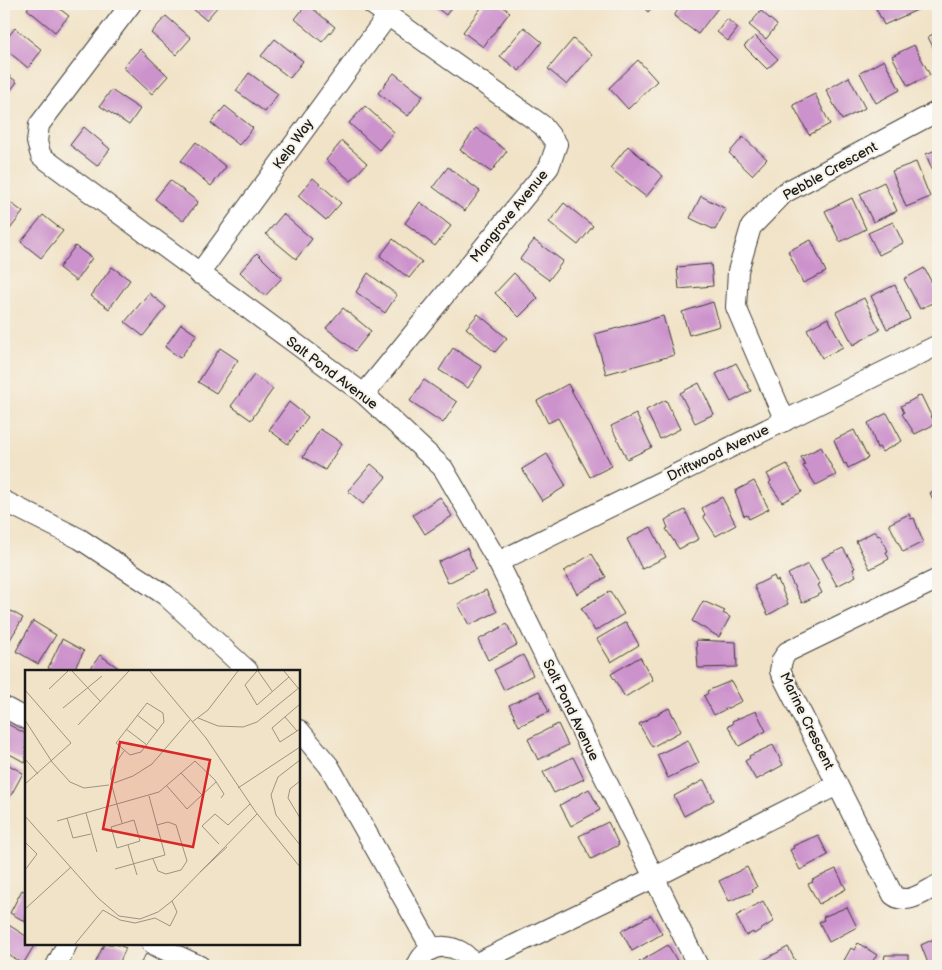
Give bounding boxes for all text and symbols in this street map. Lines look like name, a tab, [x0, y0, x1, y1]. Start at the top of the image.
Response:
street label: Kelp Way	[269, 115, 317, 172]
street label: Pebble Crescent	[780, 138, 881, 204]
street label: Mangrove Avenue	[466, 166, 552, 266]
street label: Salt Pond Avenue	[283, 333, 381, 413]
street label: Driftwood Avenue	[664, 421, 772, 485]
street label: Salt Pond Avenue	[539, 657, 603, 763]
inset map	[25, 670, 300, 945]
street label: Marine Crescent	[776, 670, 838, 773]

